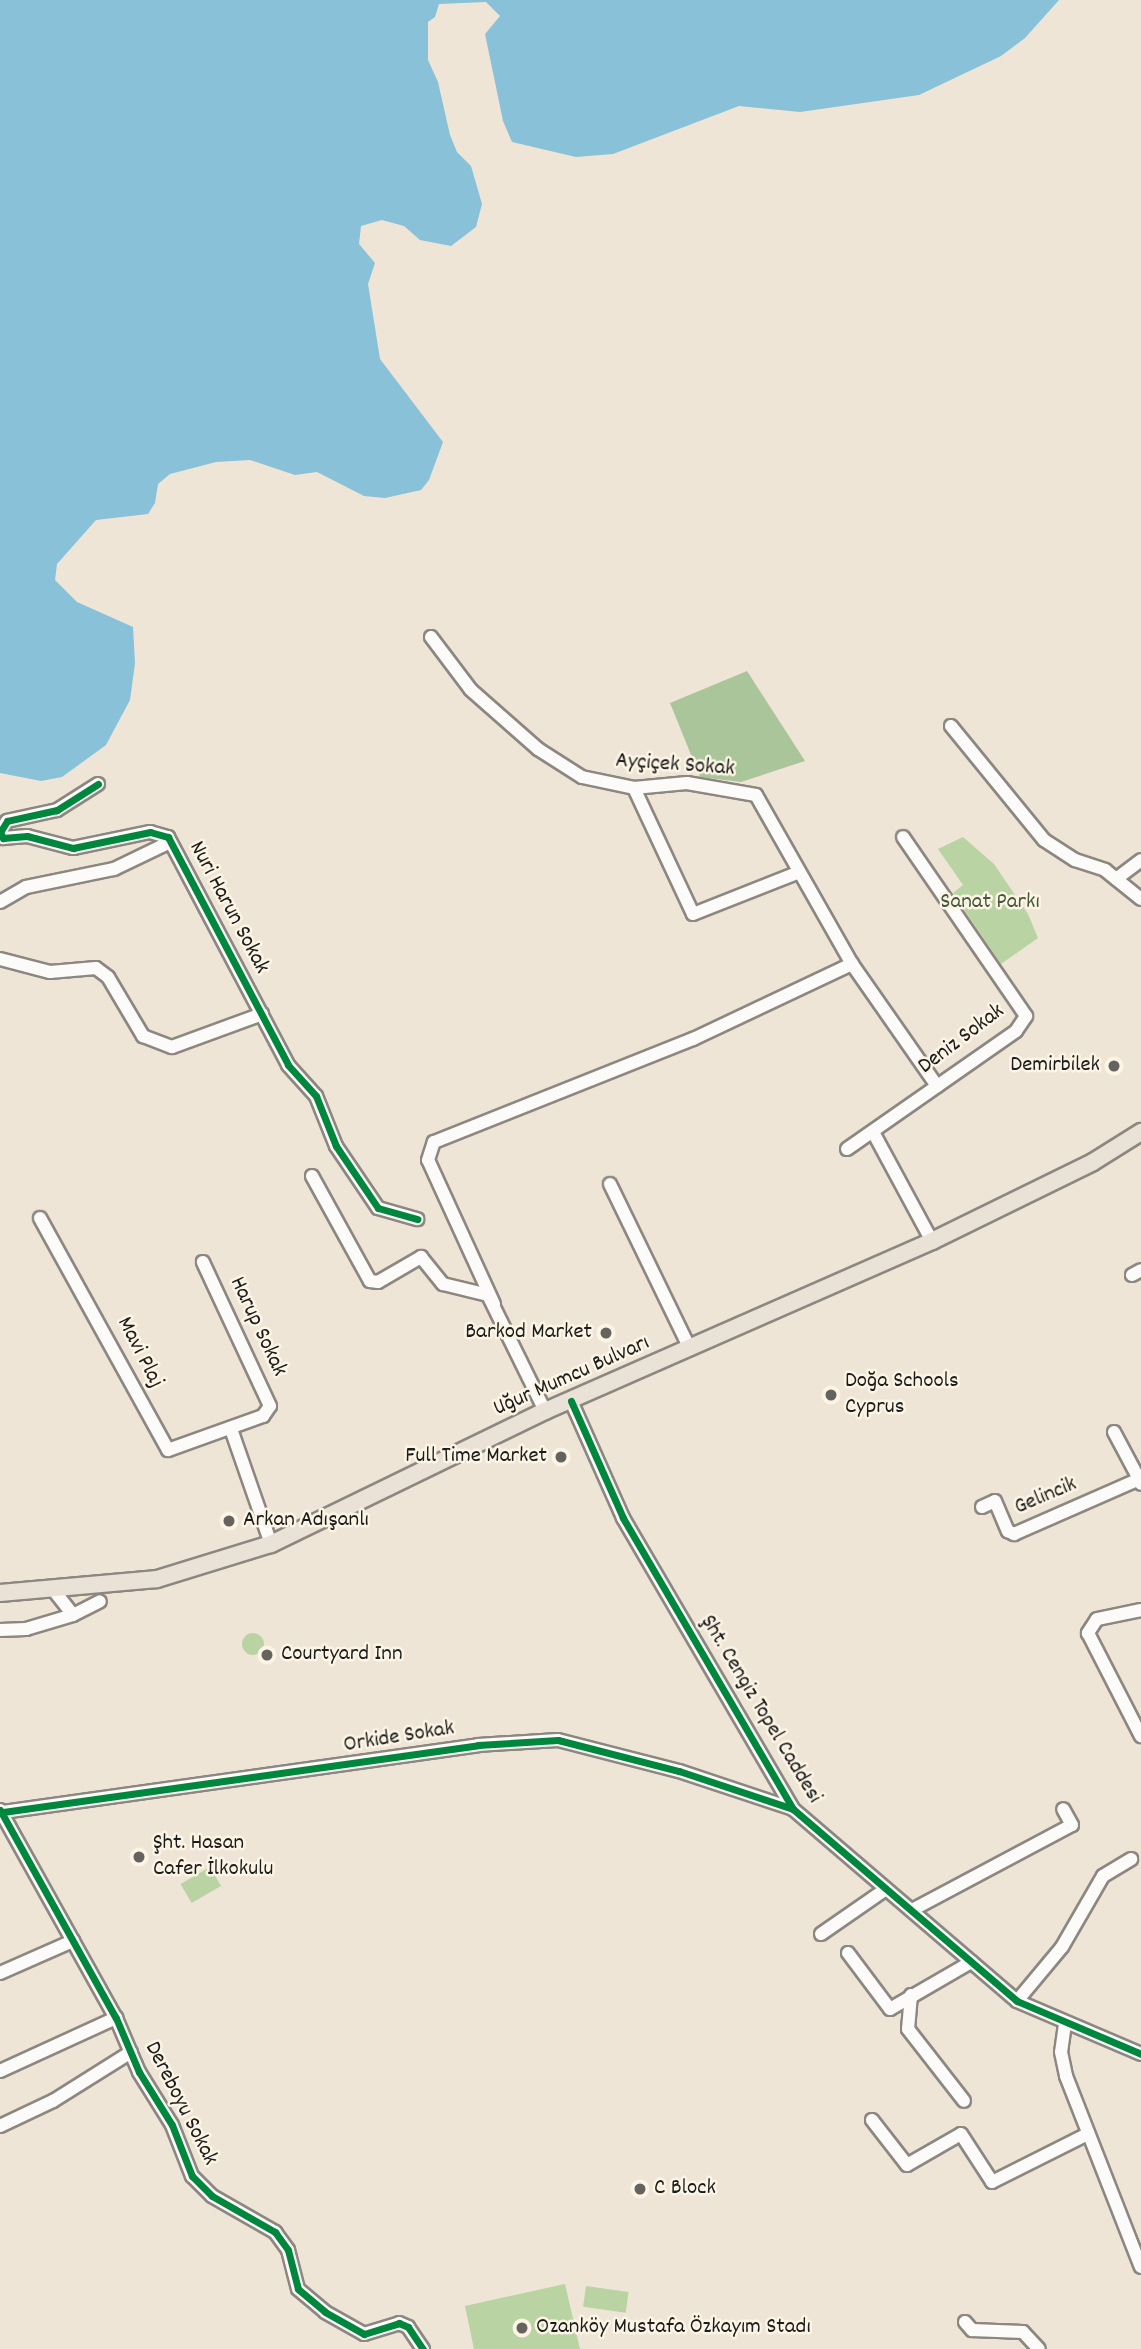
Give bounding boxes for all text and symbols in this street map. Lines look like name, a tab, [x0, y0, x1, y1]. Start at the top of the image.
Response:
street label: Ayçiçek Sokak	[614, 748, 736, 784]
street label: Nuri Harun Sokak	[181, 837, 275, 979]
park label: Sanat Parkı	[940, 889, 1040, 917]
street label: Deniz Sokak	[913, 999, 1011, 1081]
place label: Demirbilek	[1010, 1052, 1100, 1080]
marker: Demirbilek	[1106, 1058, 1122, 1074]
street label: Harup Sokak	[222, 1273, 292, 1381]
street label: Mavi Plaj	[109, 1313, 169, 1393]
place label: Barkod Market	[465, 1319, 592, 1347]
marker: Barkod Market	[598, 1325, 614, 1341]
street label: Uğur Mumcu Bulvarı	[490, 1330, 654, 1424]
place label: Doğa Schools Cyprus	[845, 1368, 959, 1422]
marker: Doğa Schools Cyprus	[823, 1387, 839, 1403]
place label: Full Time Market	[405, 1443, 547, 1471]
marker: Full Time Market	[553, 1449, 569, 1465]
street label: Gelincik	[1011, 1472, 1081, 1522]
place label: Arkan Adışanlı	[243, 1507, 369, 1535]
marker: Arkan Adışanlı	[221, 1513, 237, 1529]
street label: Şht. Cengiz Topel Caddesi	[693, 1611, 827, 1809]
place label: Courtyard Inn	[281, 1641, 403, 1669]
marker: Courtyard Inn	[259, 1647, 275, 1663]
street label: Orkide Sokak	[342, 1716, 456, 1760]
place label: Şht. Hasan Cafer İlkokulu	[153, 1830, 273, 1884]
marker: Şht. Hasan Cafer İlkokulu	[131, 1849, 147, 1865]
street label: Dereboyu Sokak	[137, 2037, 223, 2171]
place label: C Block	[654, 2175, 716, 2203]
marker: C Block	[632, 2181, 648, 2197]
place label: Ozanköy Mustafa Özkayım Stadı	[536, 2314, 811, 2342]
marker: Ozanköy Mustafa Özkayım Stadı	[514, 2320, 530, 2336]

